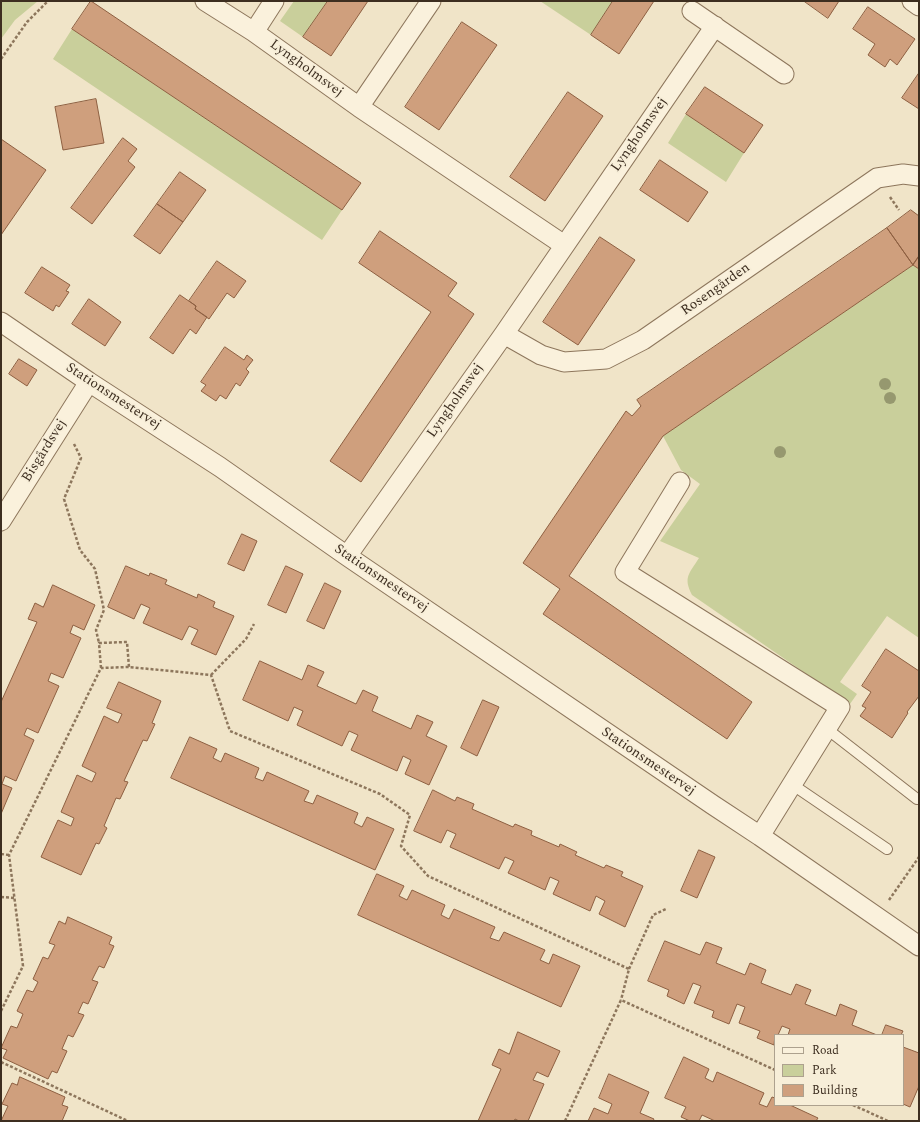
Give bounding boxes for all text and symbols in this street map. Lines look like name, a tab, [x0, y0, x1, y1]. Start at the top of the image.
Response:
street label: Lyngholmsvej	[266, 37, 346, 101]
street label: Lyngholmsvej	[608, 95, 672, 175]
street label: Rosengården	[678, 260, 754, 320]
street label: Stationsmestervej	[62, 360, 164, 434]
street label: Lyngholmsvej	[424, 361, 488, 441]
street label: Bisgårdsvej	[19, 416, 71, 486]
street label: Stationsmestervej	[331, 541, 431, 617]
street label: Stationsmestervej	[598, 724, 698, 800]
legend	[774, 1034, 904, 1106]
text: Road	[812, 1041, 839, 1060]
text: Park	[812, 1061, 837, 1080]
text: Building	[812, 1081, 858, 1100]

